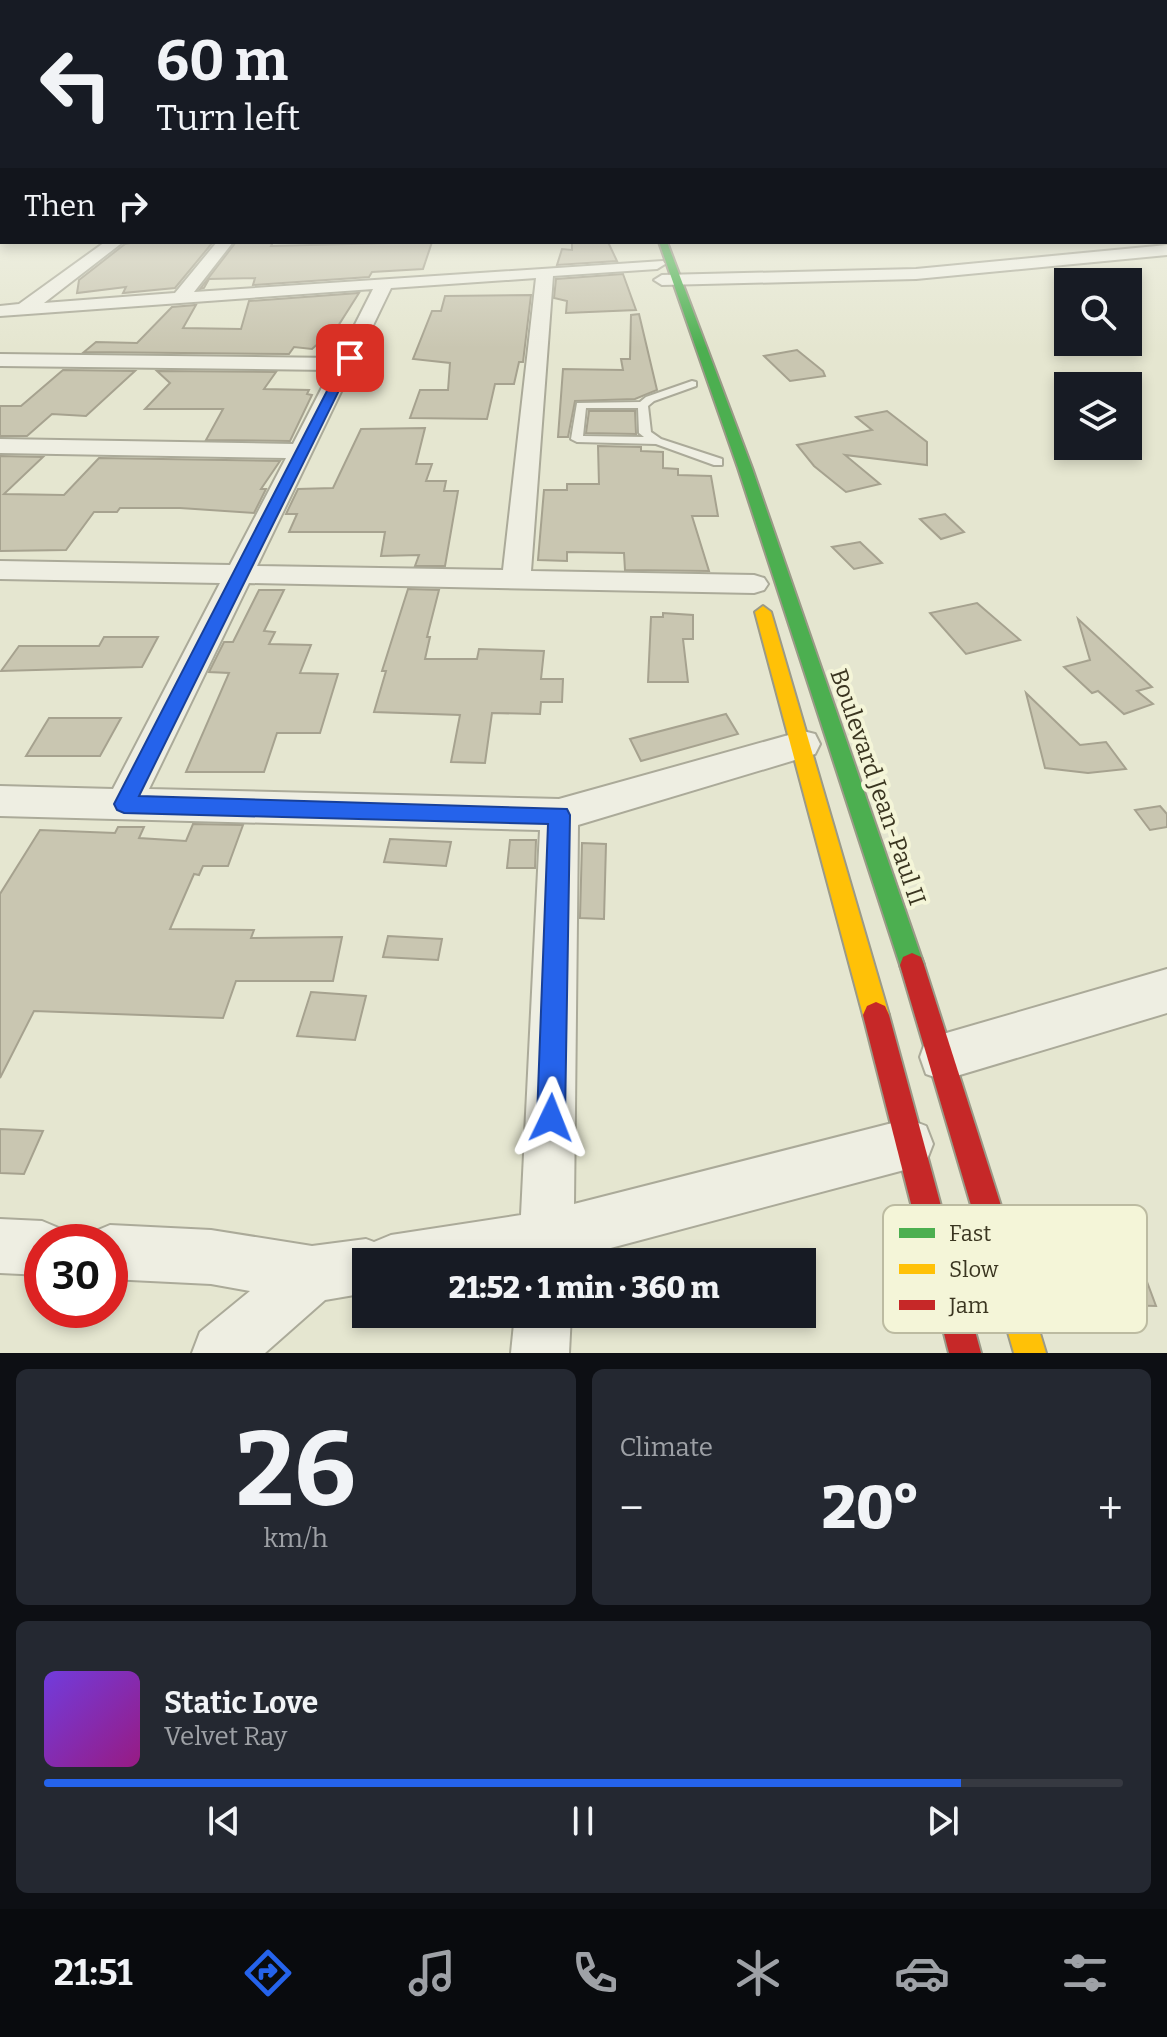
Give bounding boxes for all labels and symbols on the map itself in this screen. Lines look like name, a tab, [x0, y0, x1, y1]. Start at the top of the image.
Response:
pin	[316, 324, 384, 392]
street label: Boulevard Jean-Paul II	[824, 665, 932, 909]
position arrow	[509, 1076, 593, 1160]
legend	[883, 1205, 1147, 1333]
text: Fast	[949, 1220, 991, 1247]
speed limit sign: 30	[24, 1224, 128, 1328]
text: Slow	[949, 1256, 999, 1283]
text: Jam	[948, 1292, 989, 1319]

